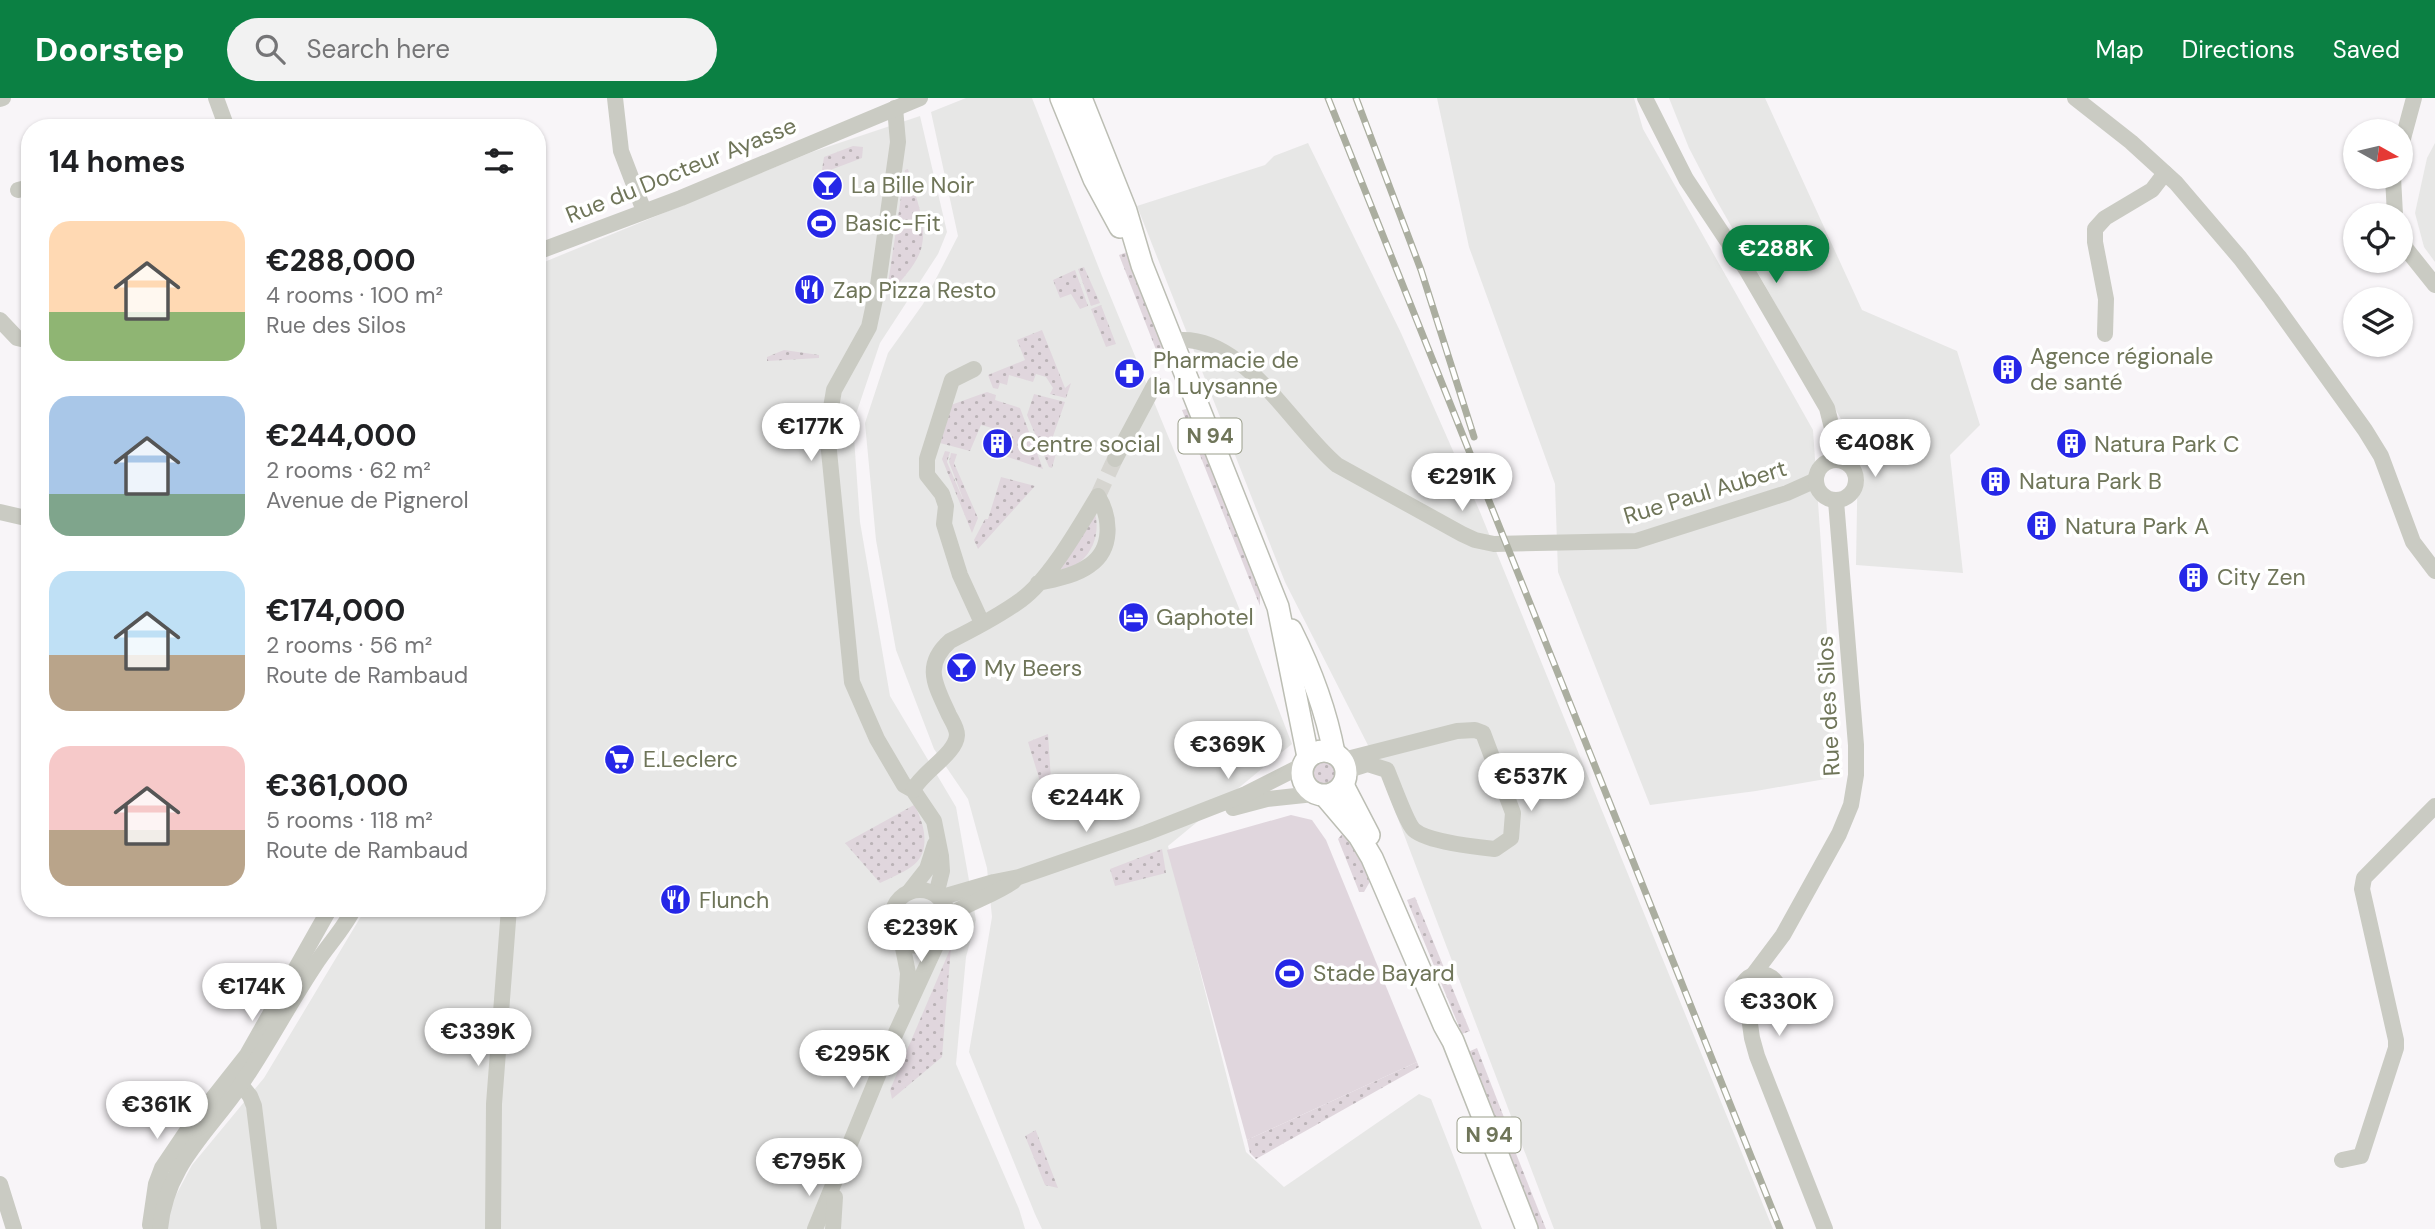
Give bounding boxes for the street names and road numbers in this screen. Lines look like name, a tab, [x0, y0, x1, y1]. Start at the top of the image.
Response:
street label: Rue du Docteur Ayasse	[561, 110, 801, 230]
road number: N 94	[1178, 418, 1242, 454]
street label: Rue Paul Aubert	[1620, 453, 1790, 531]
street label: Rue des Silos	[1809, 635, 1847, 777]
road number: N 94	[1458, 1118, 1520, 1152]

